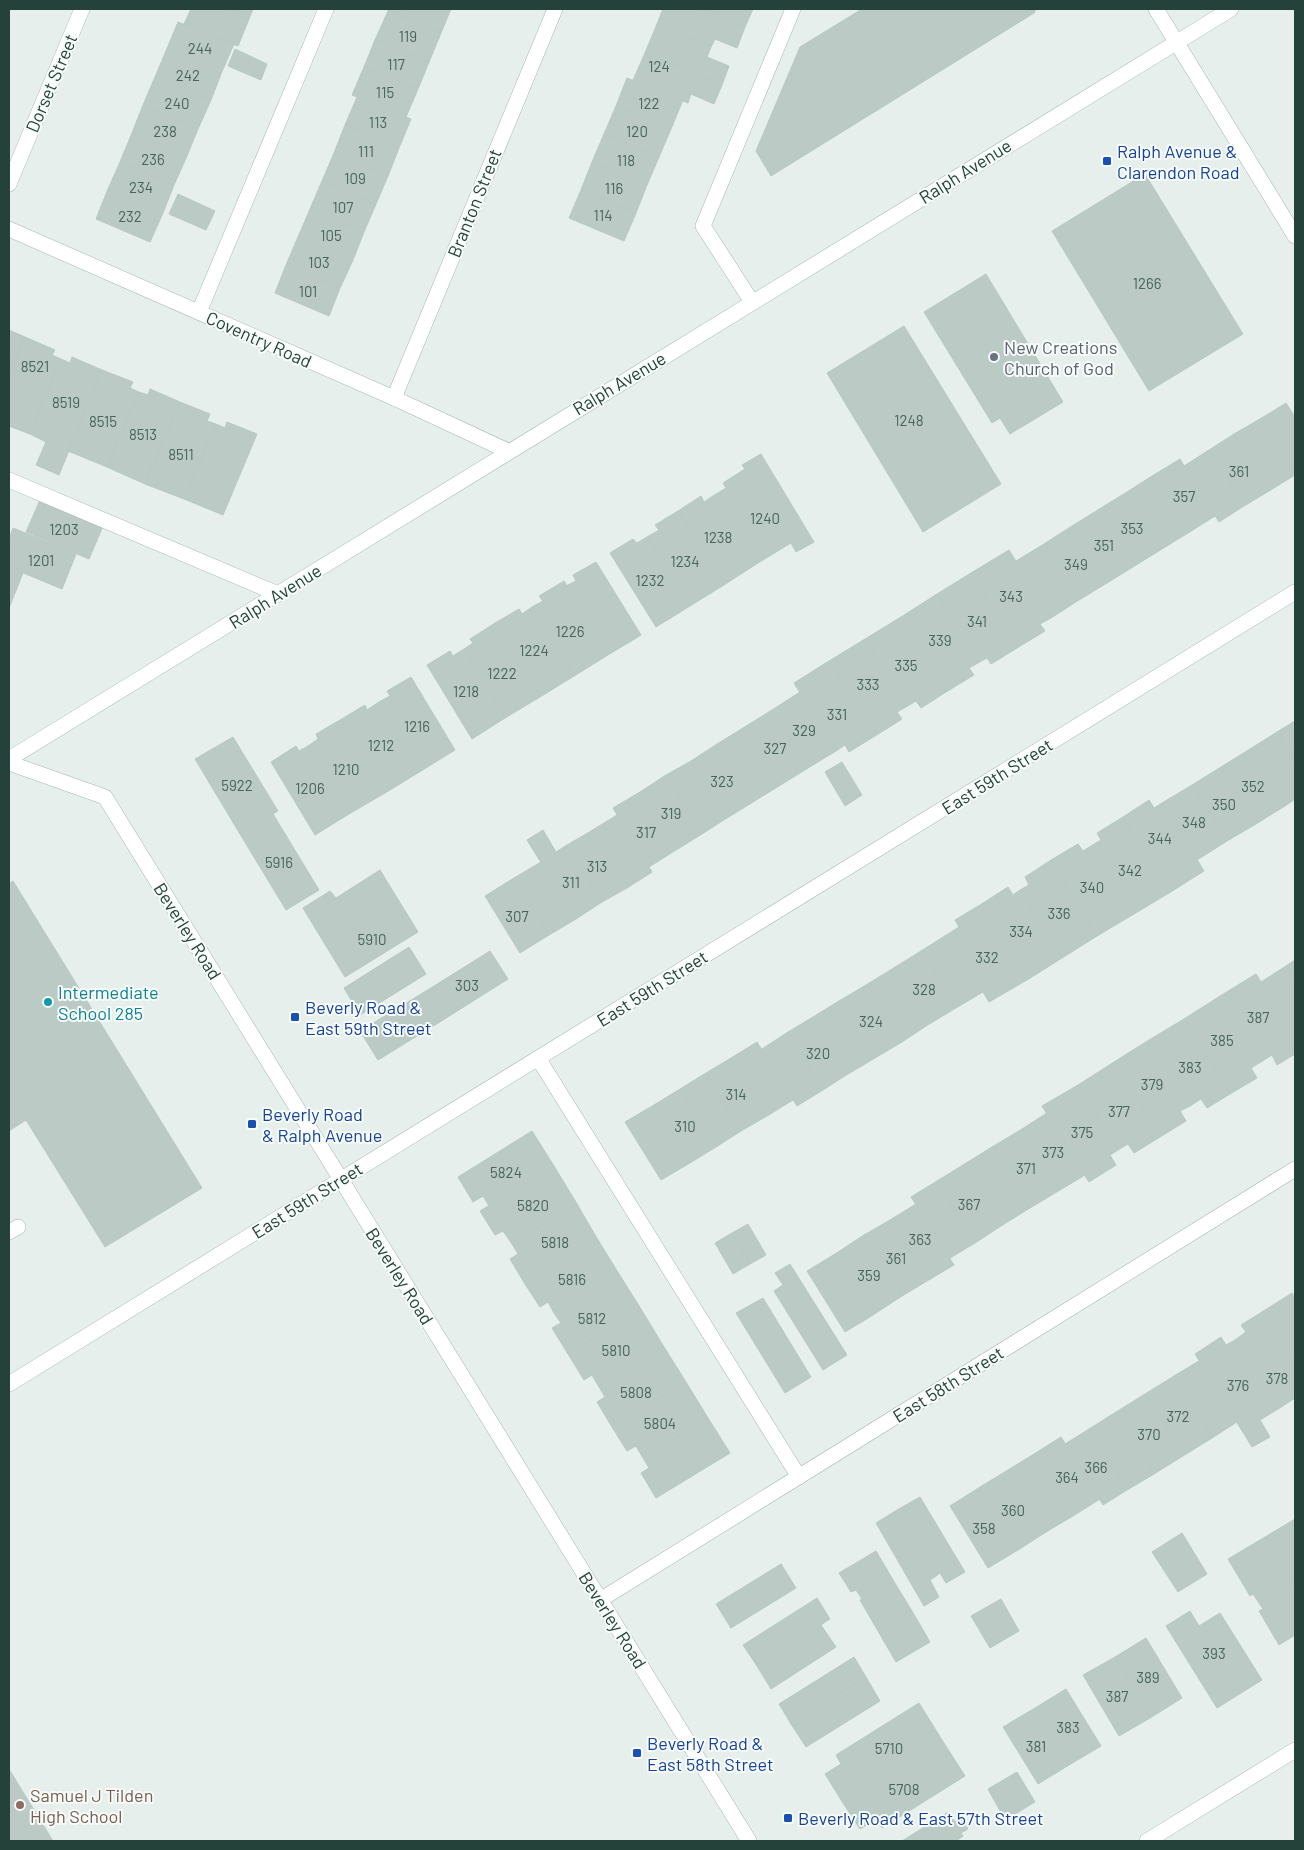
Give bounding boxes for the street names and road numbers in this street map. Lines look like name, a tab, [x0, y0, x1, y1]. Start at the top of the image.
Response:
street label: Dorset Street	[20, 30, 82, 136]
street label: Ralph Avenue	[915, 134, 1015, 208]
street label: Branton Street	[442, 145, 506, 261]
street label: Coventry Road	[203, 306, 315, 372]
street label: Ralph Avenue	[568, 347, 670, 419]
street label: Ralph Avenue	[225, 559, 325, 633]
street label: East 59th Street	[938, 733, 1056, 819]
street label: Beverley Road	[149, 878, 227, 984]
street label: East 59th Street	[593, 945, 711, 1031]
street label: East 59th Street	[248, 1157, 366, 1243]
street label: Beverley Road	[361, 1223, 439, 1329]
street label: East 58th Street	[889, 1341, 1007, 1427]
street label: Beverley Road	[574, 1567, 652, 1673]

